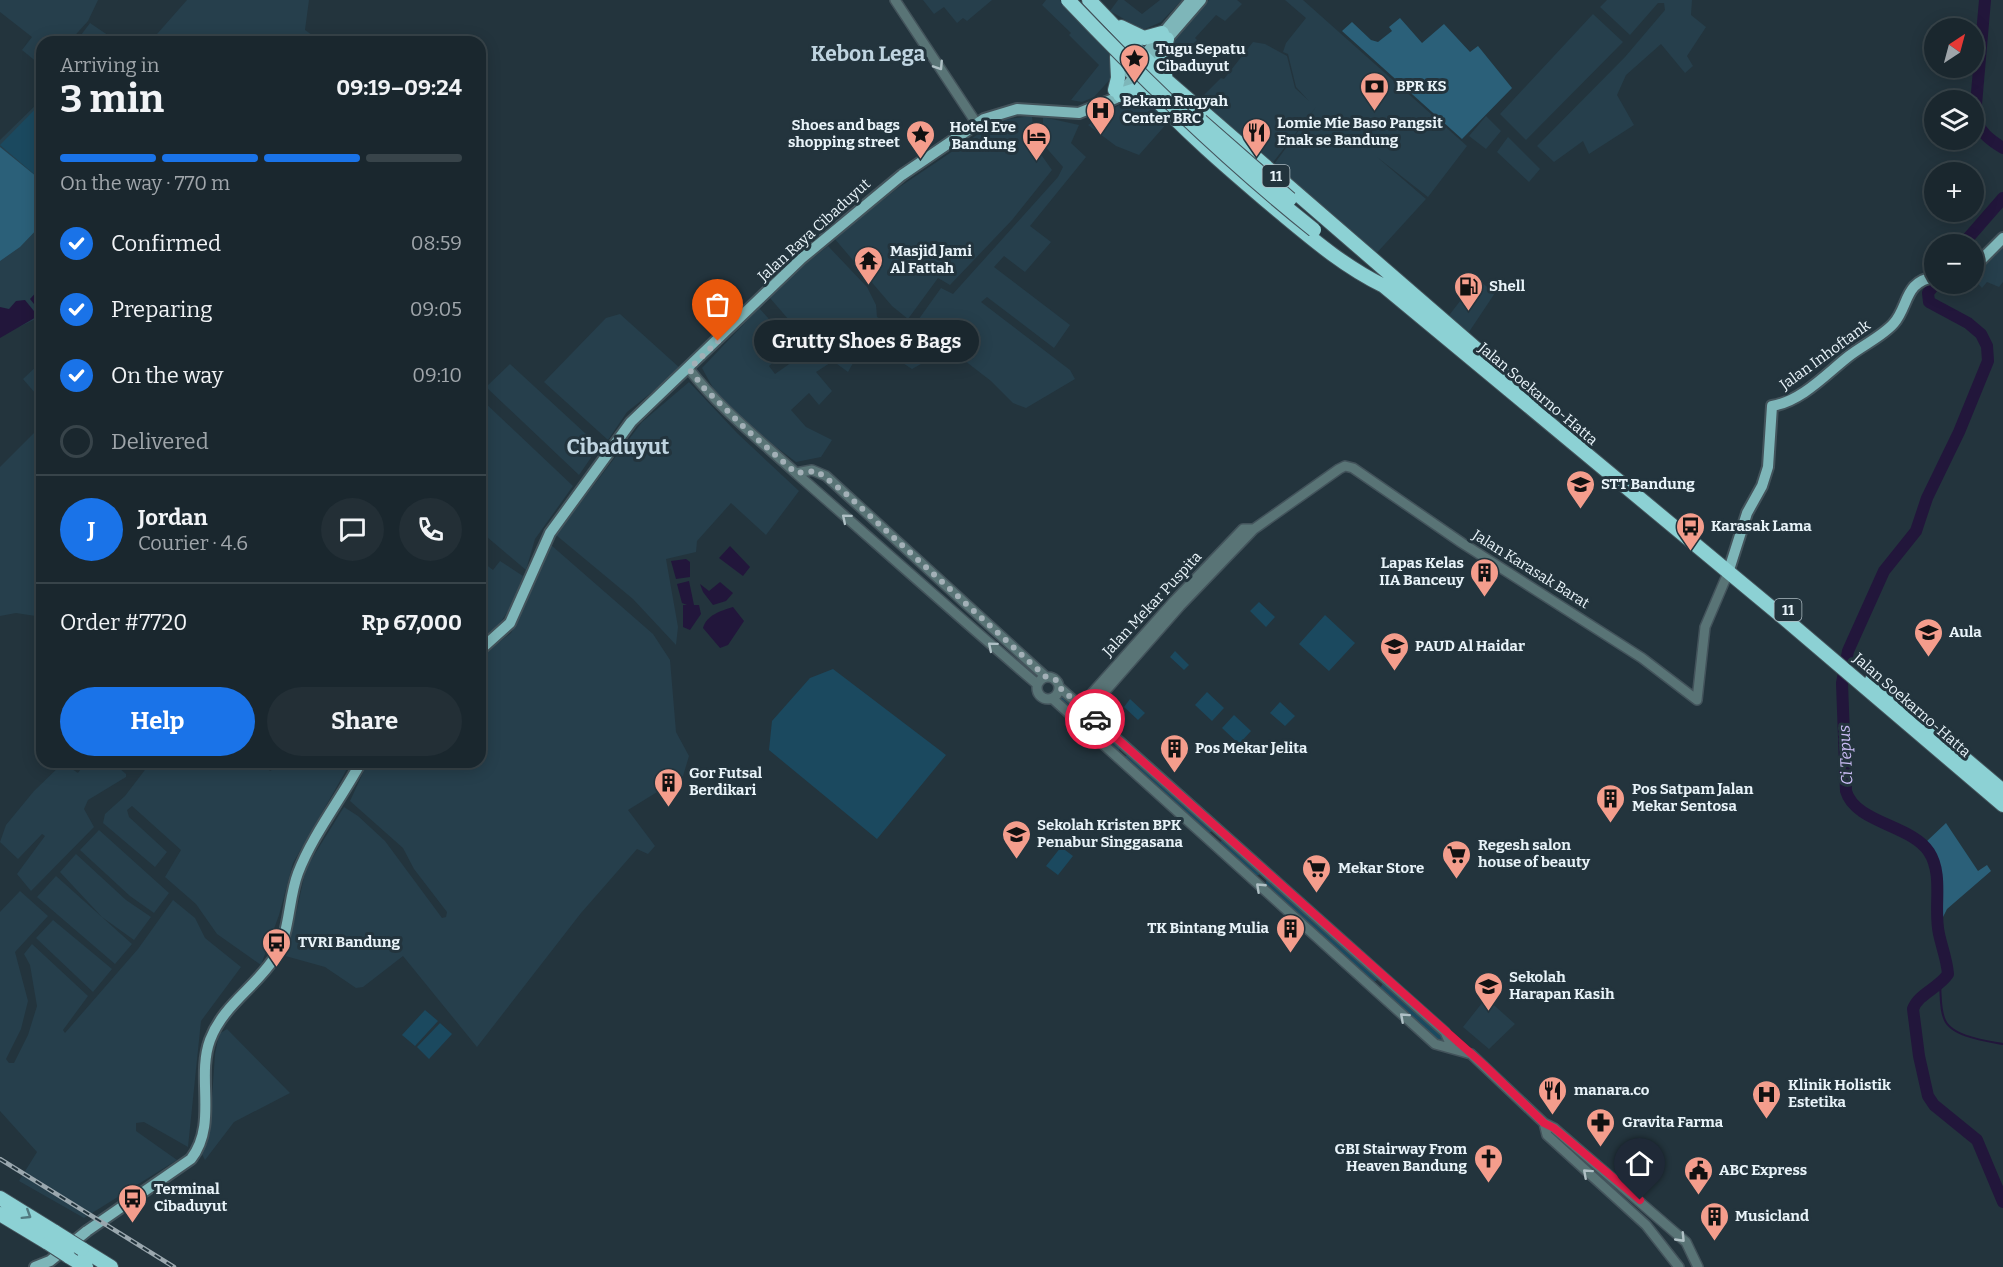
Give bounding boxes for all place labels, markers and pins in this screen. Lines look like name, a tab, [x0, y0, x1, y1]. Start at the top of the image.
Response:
place label: Tugu Sepatu Cibaduyut	[1156, 40, 1246, 75]
place icon: Tugu Sepatu Cibaduyut	[1119, 42, 1151, 84]
bank icon: BPR KS	[1359, 70, 1391, 112]
place label: BPR KS	[1396, 77, 1447, 95]
place label: Bekam Ruqyah Center BRC	[1122, 92, 1229, 127]
hospital icon: Bekam Ruqyah Center BRC	[1085, 94, 1117, 136]
place label: Lomie Mie Baso Pangsit Enak se Bandung	[1277, 114, 1443, 149]
place label: Shoes and bags shopping street	[788, 116, 900, 151]
restaurant icon: Lomie Mie Baso Pangsit Enak se Bandung	[1240, 116, 1272, 158]
place icon: Shoes and bags shopping street	[905, 118, 937, 160]
place label: Hotel Eve Bandung	[949, 118, 1016, 153]
hotel icon: Hotel Eve Bandung	[1021, 120, 1053, 162]
place label: Masjid Jami Al Fattah	[890, 242, 972, 277]
temple icon: Masjid Jami Al Fattah	[853, 244, 885, 286]
fuel station icon: Shell	[1452, 270, 1484, 312]
place label: Shell	[1489, 277, 1525, 295]
pin	[692, 279, 743, 341]
callout: Grutty Shoes & Bags	[754, 320, 979, 362]
school or university icon: STT Bandung	[1564, 468, 1596, 510]
place label: STT Bandung	[1601, 475, 1695, 493]
bus stop icon: Karasak Lama	[1674, 510, 1706, 552]
place label: Karasak Lama	[1711, 517, 1812, 535]
place label: Lapas Kelas IIA Banceuy	[1379, 554, 1465, 589]
building icon: Lapas Kelas IIA Banceuy	[1469, 556, 1501, 598]
school or university icon: Aula	[1912, 616, 1944, 658]
place label: Aula	[1949, 623, 1982, 641]
school or university icon: PAUD Al Haidar	[1378, 630, 1410, 672]
place label: PAUD Al Haidar	[1415, 637, 1525, 655]
building icon: Pos Mekar Jelita	[1158, 732, 1190, 774]
place label: Pos Mekar Jelita	[1195, 739, 1308, 757]
place label: Gor Futsal Berdikari	[689, 764, 763, 799]
building icon: Gor Futsal Berdikari	[652, 766, 684, 808]
place label: Pos Satpam Jalan Mekar Sentosa	[1632, 780, 1754, 815]
building icon: Pos Satpam Jalan Mekar Sentosa	[1595, 782, 1627, 824]
place label: Sekolah Kristen BPK Penabur Singgasana	[1037, 816, 1184, 851]
school or university icon: Sekolah Kristen BPK Penabur Singgasana	[1000, 818, 1032, 860]
place label: Regesh salon house of beauty	[1478, 836, 1591, 871]
supermarket icon: Regesh salon house of beauty	[1441, 838, 1473, 880]
supermarket icon: Mekar Store	[1301, 852, 1333, 894]
place label: Mekar Store	[1338, 859, 1424, 877]
building icon: TK Bintang Mulia	[1274, 912, 1306, 954]
place label: TK Bintang Mulia	[1147, 919, 1270, 937]
bus stop icon: TVRI Bandung	[261, 926, 293, 968]
place label: TVRI Bandung	[298, 933, 400, 951]
place label: Sekolah Harapan Kasih	[1509, 968, 1615, 1003]
school or university icon: Sekolah Harapan Kasih	[1472, 970, 1504, 1012]
restaurant icon: manara.co	[1537, 1074, 1569, 1116]
place label: Klinik Holistik Estetika	[1788, 1076, 1891, 1111]
hospital icon: Klinik Holistik Estetika	[1751, 1078, 1783, 1120]
place label: manara.co	[1574, 1081, 1650, 1099]
pharmacy icon: Gravita Farma	[1585, 1106, 1617, 1148]
place label: Gravita Farma	[1622, 1113, 1724, 1131]
pin	[1614, 1138, 1665, 1200]
place label: GBI Stairway From Heaven Bandung	[1334, 1140, 1468, 1175]
church icon: GBI Stairway From Heaven Bandung	[1472, 1142, 1504, 1184]
public building icon: ABC Express	[1682, 1154, 1714, 1196]
place label: ABC Express	[1719, 1161, 1807, 1179]
place label: Terminal Cibaduyut	[154, 1180, 227, 1215]
bus stop icon: Terminal Cibaduyut	[117, 1182, 149, 1224]
building icon: Musicland	[1698, 1200, 1730, 1242]
place label: Musicland	[1735, 1207, 1809, 1225]

